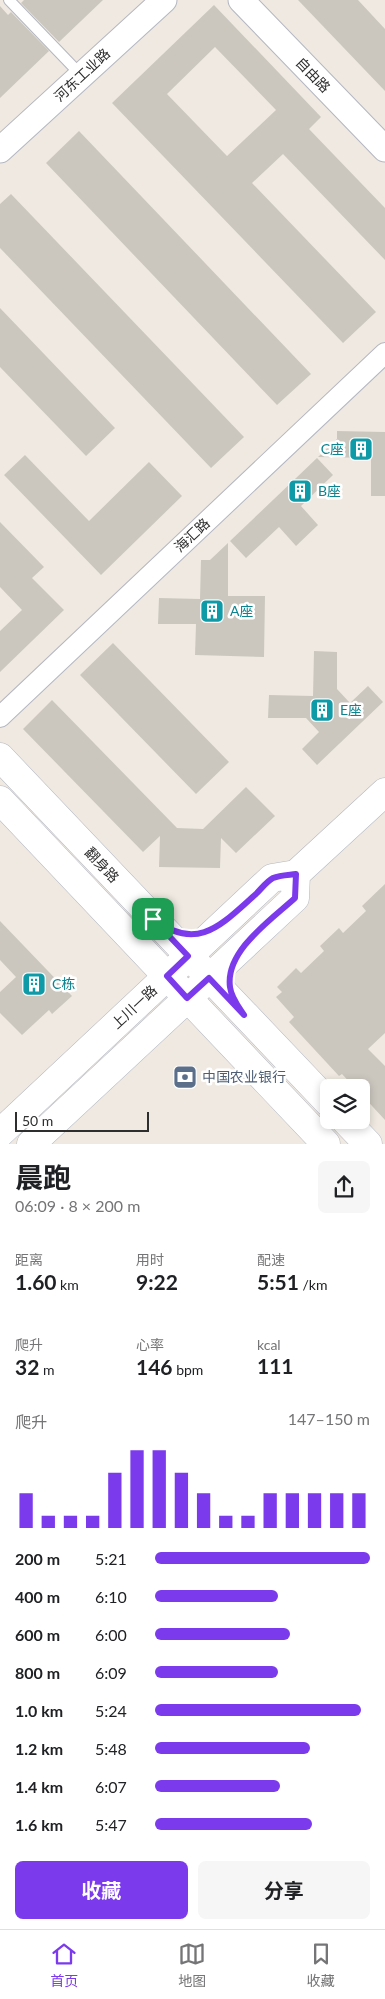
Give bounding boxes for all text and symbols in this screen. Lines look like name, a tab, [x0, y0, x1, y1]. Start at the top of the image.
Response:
street label: 河东工业路	[50, 45, 113, 105]
street label: 自由路	[293, 54, 334, 96]
building icon: C座	[348, 436, 374, 462]
place label: C座	[321, 440, 344, 457]
building icon: B座	[287, 478, 313, 504]
place label: B座	[318, 482, 341, 499]
street label: 海汇路	[171, 514, 213, 555]
building icon: A座	[199, 598, 225, 624]
place label: A座	[230, 602, 253, 619]
building icon: E座	[309, 697, 335, 723]
place label: E座	[340, 701, 362, 718]
street label: 翻身路	[82, 844, 123, 886]
pin	[132, 898, 174, 940]
icon: arrive	[139, 905, 167, 933]
building icon: C栋	[21, 971, 47, 997]
place label: C栋	[52, 975, 75, 992]
street label: 上川一路	[107, 981, 160, 1032]
bank icon: 中国农业银行	[172, 1064, 198, 1090]
place label: 中国农业银行	[202, 1068, 286, 1085]
map controls	[320, 1079, 370, 1129]
button: layers	[320, 1079, 370, 1129]
scale bar	[15, 1109, 149, 1132]
text: 50 m	[22, 1112, 53, 1129]
text: 晨跑	[15, 1160, 71, 1194]
button: share	[318, 1161, 370, 1213]
text: 06:09 · 8 × 200 m	[15, 1196, 140, 1215]
text: 距离	[15, 1251, 43, 1268]
text: 用时	[136, 1251, 164, 1268]
text: 配速	[257, 1251, 285, 1268]
text: 1.60	[15, 1269, 57, 1294]
text: 9:22	[136, 1269, 178, 1294]
text: 5:51	[257, 1269, 299, 1294]
text: km	[57, 1276, 79, 1293]
text: /km	[299, 1276, 328, 1293]
text: 爬升	[15, 1336, 43, 1353]
text: 心率	[136, 1336, 164, 1353]
text: kcal	[257, 1336, 281, 1353]
text: 111	[257, 1353, 294, 1378]
text: 32	[15, 1354, 39, 1379]
text: 146	[136, 1354, 173, 1379]
text: m	[39, 1361, 54, 1378]
text: bpm	[173, 1361, 203, 1378]
text: 147–150 m	[288, 1409, 370, 1428]
text: 爬升	[15, 1412, 47, 1431]
text: 200 m	[15, 1549, 60, 1568]
text: 5:21	[95, 1549, 127, 1568]
text: 400 m	[15, 1587, 60, 1606]
text: 6:10	[95, 1587, 127, 1606]
text: 600 m	[15, 1625, 60, 1644]
text: 6:00	[95, 1625, 127, 1644]
text: 800 m	[15, 1663, 60, 1682]
text: 6:09	[95, 1663, 127, 1682]
text: 1.0 km	[15, 1701, 63, 1720]
text: 5:24	[95, 1701, 127, 1720]
text: 1.2 km	[15, 1739, 63, 1758]
text: 5:48	[95, 1739, 127, 1758]
text: 1.4 km	[15, 1777, 63, 1796]
text: 6:07	[95, 1777, 127, 1796]
text: 1.6 km	[15, 1815, 63, 1834]
text: 5:47	[95, 1815, 127, 1834]
button: 收藏	[15, 1861, 188, 1919]
button: 分享	[198, 1861, 370, 1919]
tab: 首页	[50, 1940, 78, 1990]
tab: 地图	[178, 1940, 206, 1990]
tab: 收藏	[307, 1940, 335, 1990]

